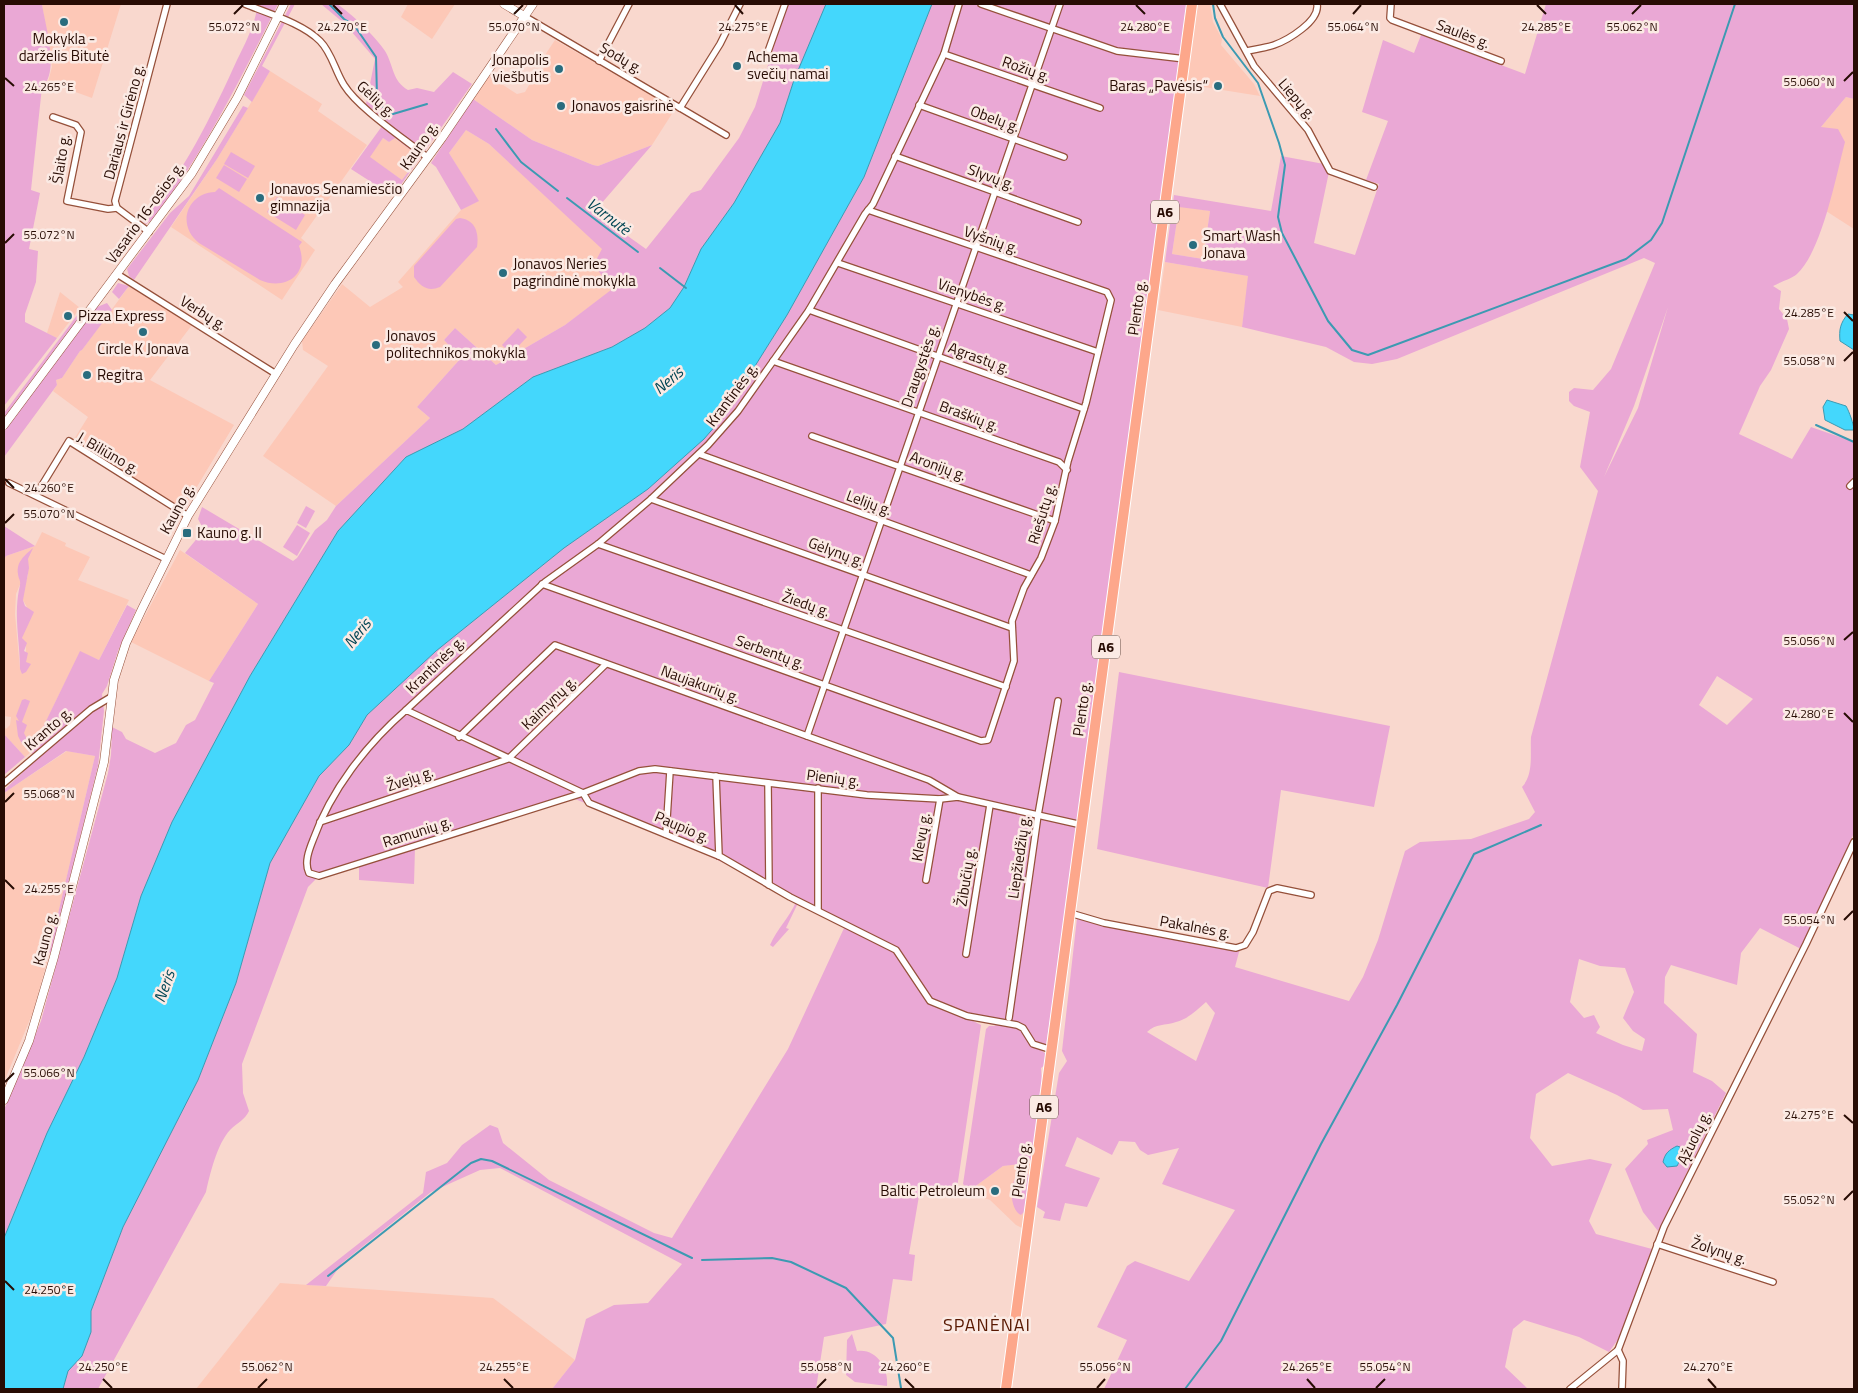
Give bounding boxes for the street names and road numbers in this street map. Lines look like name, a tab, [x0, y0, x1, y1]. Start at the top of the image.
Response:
street label: Saulės g.	[1433, 13, 1493, 54]
street label: Sodų g.	[595, 36, 647, 79]
street label: Rožių g.	[999, 50, 1053, 87]
street label: Dariaus ir Girėno g.	[97, 62, 150, 182]
street label: Liepų g.	[1273, 73, 1322, 124]
street label: Gėlių g.	[352, 75, 401, 122]
street label: Obelų g.	[967, 99, 1023, 138]
street label: Kauno g.	[394, 117, 444, 175]
street label: Šlaito g.	[45, 133, 76, 185]
street label: Vasario 16-osios g.	[100, 157, 189, 268]
street label: Slyvų g.	[965, 157, 1018, 196]
road number: A6	[1151, 200, 1179, 223]
street label: Vyšnių g.	[961, 219, 1022, 260]
street label: Vienybės g.	[935, 272, 1010, 317]
street label: Plento g.	[1121, 279, 1152, 337]
street label: Verbų g.	[175, 289, 231, 336]
street label: Draugystės g.	[895, 321, 944, 410]
street label: Agrastų g.	[945, 336, 1013, 379]
street label: Krantinės g.	[700, 358, 763, 431]
street label: Braškių g.	[936, 394, 1002, 437]
street label: J. Biliūno g.	[73, 426, 144, 480]
street label: Aronijų g.	[907, 445, 970, 486]
street label: Kauno g.	[153, 479, 200, 538]
street label: Riešutų g.	[1021, 481, 1062, 547]
street label: Lelijų g.	[843, 484, 895, 521]
street label: Gėlynų g.	[805, 531, 867, 572]
street label: Žiedų g.	[779, 585, 833, 622]
street label: Serbentų g.	[732, 628, 808, 675]
street label: Krantinės g.	[400, 630, 469, 699]
road number: A6	[1092, 636, 1120, 659]
street label: Naujakurių g.	[658, 659, 743, 708]
street label: Kaimynų g.	[516, 670, 582, 735]
street label: Plento g.	[1066, 680, 1097, 738]
street label: Kranto g.	[19, 701, 77, 756]
street label: Žvejų g.	[383, 760, 436, 797]
street label: Pienių g.	[805, 763, 861, 792]
street label: Paupio g.	[651, 805, 713, 848]
street label: Ramunių g.	[380, 810, 454, 853]
street label: Klevų g.	[905, 811, 936, 863]
street label: Liepžiedžių g.	[1001, 814, 1036, 900]
street label: Žibučių g.	[950, 846, 981, 908]
street label: Pakalnės g.	[1158, 909, 1232, 944]
street label: Kauno g.	[26, 910, 63, 968]
road number: A6	[1030, 1096, 1058, 1118]
street label: Ąžuolų g.	[1671, 1107, 1716, 1169]
street label: Plento g.	[1005, 1141, 1036, 1199]
street label: Žolynų g.	[1689, 1231, 1750, 1270]

